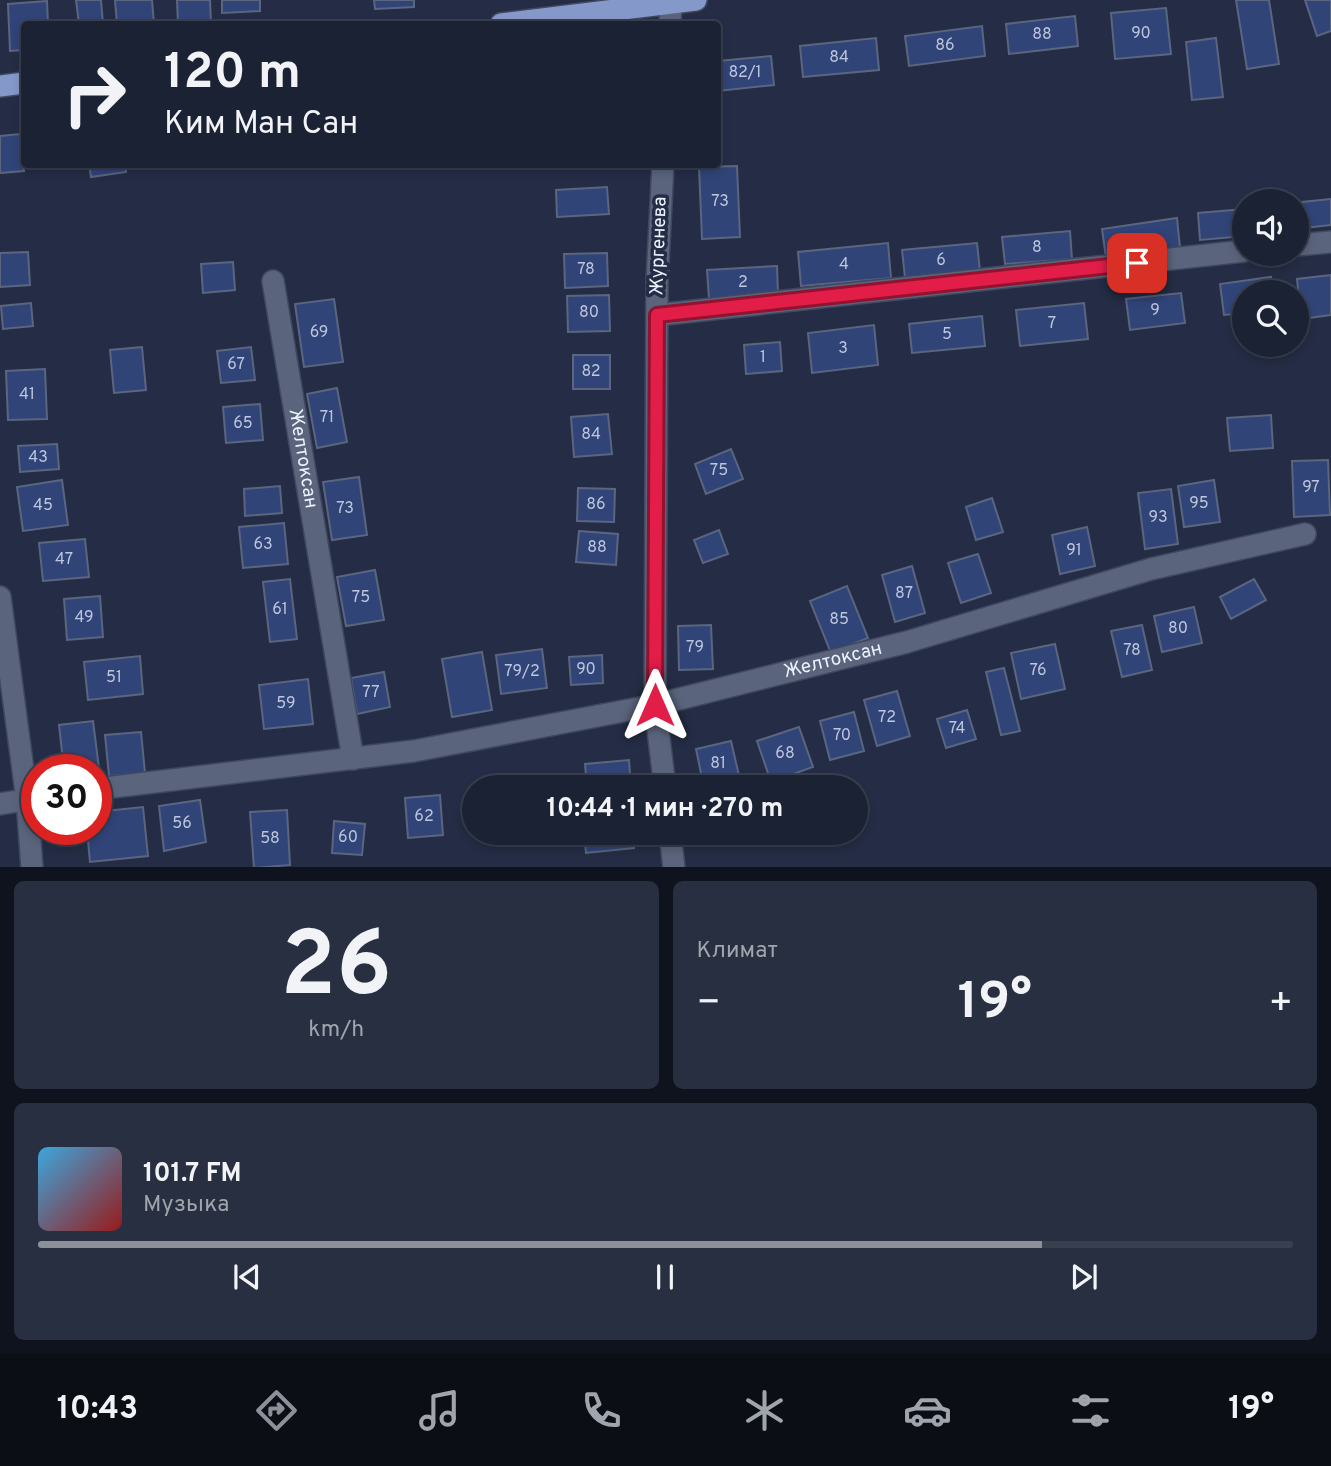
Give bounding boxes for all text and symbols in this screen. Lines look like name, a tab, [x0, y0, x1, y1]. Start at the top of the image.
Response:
house number: 90	[1131, 24, 1151, 44]
house number: 88	[1032, 25, 1052, 45]
house number: 86	[935, 36, 955, 56]
text: 120 m	[164, 44, 301, 106]
house number: 84	[829, 48, 849, 68]
icon: right	[49, 49, 140, 140]
house number: 82/1	[728, 63, 762, 83]
text: Ким Ман Сан	[164, 105, 358, 145]
map controls	[1232, 189, 1309, 357]
button: sound	[1232, 189, 1309, 266]
house number: 73	[711, 192, 729, 212]
street label: Жургенева	[645, 196, 673, 296]
pin	[1107, 233, 1167, 293]
house number: 8	[1032, 238, 1042, 258]
icon: arrive	[1118, 244, 1156, 282]
house number: 6	[936, 251, 946, 271]
house number: 4	[839, 255, 849, 275]
house number: 78	[577, 260, 595, 280]
house number: 2	[738, 273, 748, 293]
button: search	[1232, 280, 1309, 357]
house number: 9	[1150, 301, 1160, 321]
house number: 80	[579, 303, 599, 323]
house number: 7	[1048, 314, 1056, 334]
house number: 69	[310, 323, 328, 343]
house number: 5	[942, 325, 952, 345]
house number: 3	[838, 339, 848, 359]
house number: 1	[760, 348, 766, 368]
house number: 67	[227, 355, 245, 375]
house number: 82	[581, 362, 601, 382]
house number: 41	[19, 385, 35, 405]
street label: Желтоксан	[283, 407, 323, 510]
house number: 71	[320, 408, 334, 428]
house number: 65	[233, 414, 253, 434]
house number: 84	[581, 425, 601, 445]
house number: 43	[28, 448, 48, 468]
house number: 75	[710, 461, 728, 481]
house number: 97	[1302, 478, 1320, 498]
house number: 95	[1189, 494, 1209, 514]
house number: 86	[586, 495, 606, 515]
house number: 45	[33, 496, 53, 516]
house number: 73	[336, 499, 354, 519]
house number: 93	[1148, 508, 1168, 528]
house number: 63	[253, 535, 273, 555]
house number: 88	[587, 538, 607, 558]
house number: 91	[1066, 541, 1082, 561]
house number: 47	[55, 550, 73, 570]
house number: 87	[895, 584, 913, 604]
house number: 75	[352, 588, 370, 608]
house number: 61	[272, 600, 288, 620]
house number: 49	[74, 608, 94, 628]
house number: 85	[829, 610, 849, 630]
house number: 80	[1168, 619, 1188, 639]
street label: Желтоксан	[781, 637, 885, 684]
house number: 79	[686, 638, 704, 658]
house number: 78	[1123, 641, 1141, 661]
house number: 90	[576, 660, 596, 680]
house number: 76	[1029, 661, 1047, 681]
house number: 79/2	[504, 662, 540, 682]
house number: 51	[106, 668, 122, 688]
position arrow	[618, 668, 692, 742]
house number: 77	[362, 683, 380, 703]
house number: 59	[276, 694, 296, 714]
house number: 72	[878, 708, 896, 728]
house number: 74	[949, 719, 965, 739]
house number: 70	[833, 726, 851, 746]
house number: 68	[775, 744, 795, 764]
speed limit sign: 30	[21, 754, 112, 845]
house number: 81	[710, 754, 726, 774]
text: 10:44 · 1 мин · 270 m	[547, 793, 783, 826]
house number: 62	[414, 807, 434, 827]
house number: 56	[172, 814, 192, 834]
house number: 60	[338, 828, 358, 848]
house number: 58	[260, 829, 280, 849]
text: 26	[280, 913, 392, 1028]
text: Климат	[697, 937, 778, 966]
text: 19°	[958, 971, 1032, 1037]
text: −	[697, 980, 721, 1029]
text: +	[1268, 980, 1293, 1029]
text: km/h	[308, 1016, 364, 1045]
text: 101.7 FM	[143, 1158, 242, 1191]
text: Музыка	[143, 1191, 229, 1220]
icon: previous	[228, 1258, 266, 1296]
icon: pause	[646, 1258, 684, 1296]
icon: next	[1065, 1258, 1103, 1296]
icon: directions	[252, 1386, 301, 1435]
icon: music	[415, 1386, 464, 1435]
icon: phone	[577, 1386, 626, 1435]
icon: climate	[740, 1386, 789, 1435]
icon: car	[903, 1386, 952, 1435]
icon: filters	[1066, 1386, 1115, 1435]
text: 10:43	[57, 1390, 138, 1430]
text: 19°	[1228, 1390, 1274, 1430]

